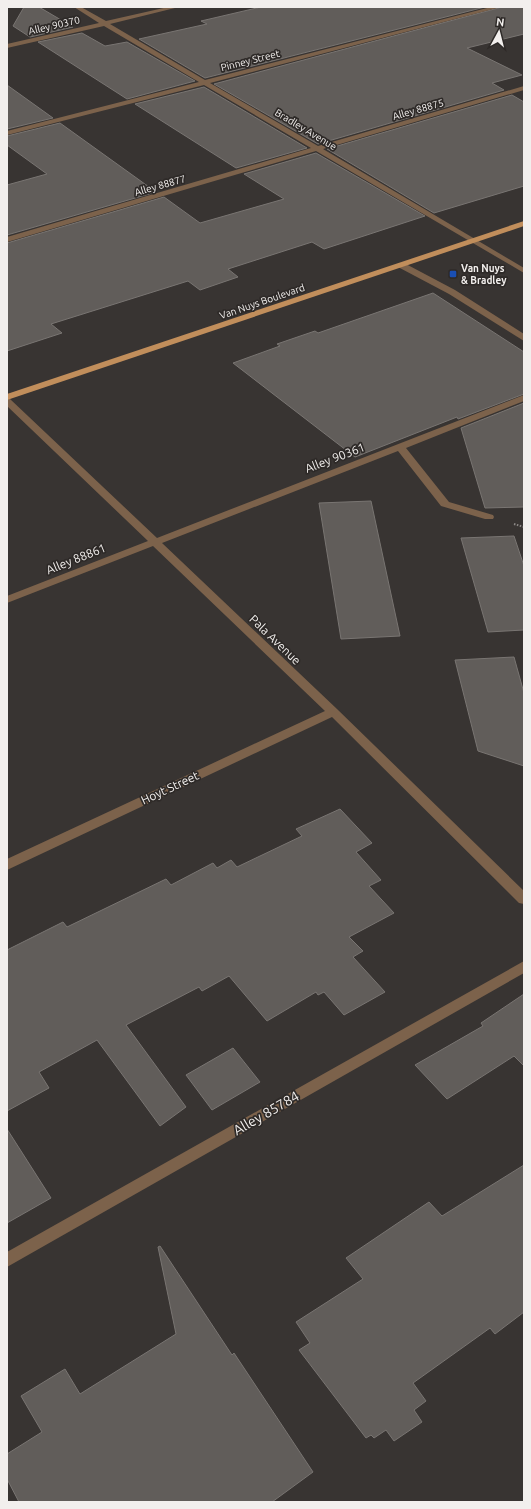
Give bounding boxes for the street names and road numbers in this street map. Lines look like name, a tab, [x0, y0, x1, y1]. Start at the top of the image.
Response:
street label: Alley 90370	[27, 14, 81, 37]
street label: Pinney Street	[219, 48, 281, 73]
street label: Alley 88875	[391, 97, 445, 122]
street label: Bradley Avenue	[273, 107, 339, 152]
street label: Alley 88877	[133, 173, 187, 198]
street label: Van Nuys Boulevard	[218, 282, 306, 321]
street label: Alley 90361	[303, 440, 367, 475]
street label: Alley 88861	[44, 541, 107, 576]
street label: Pala Avenue	[247, 612, 304, 667]
street label: Hoyt Street	[139, 768, 201, 807]
street label: Alley 85784	[230, 1088, 302, 1138]

